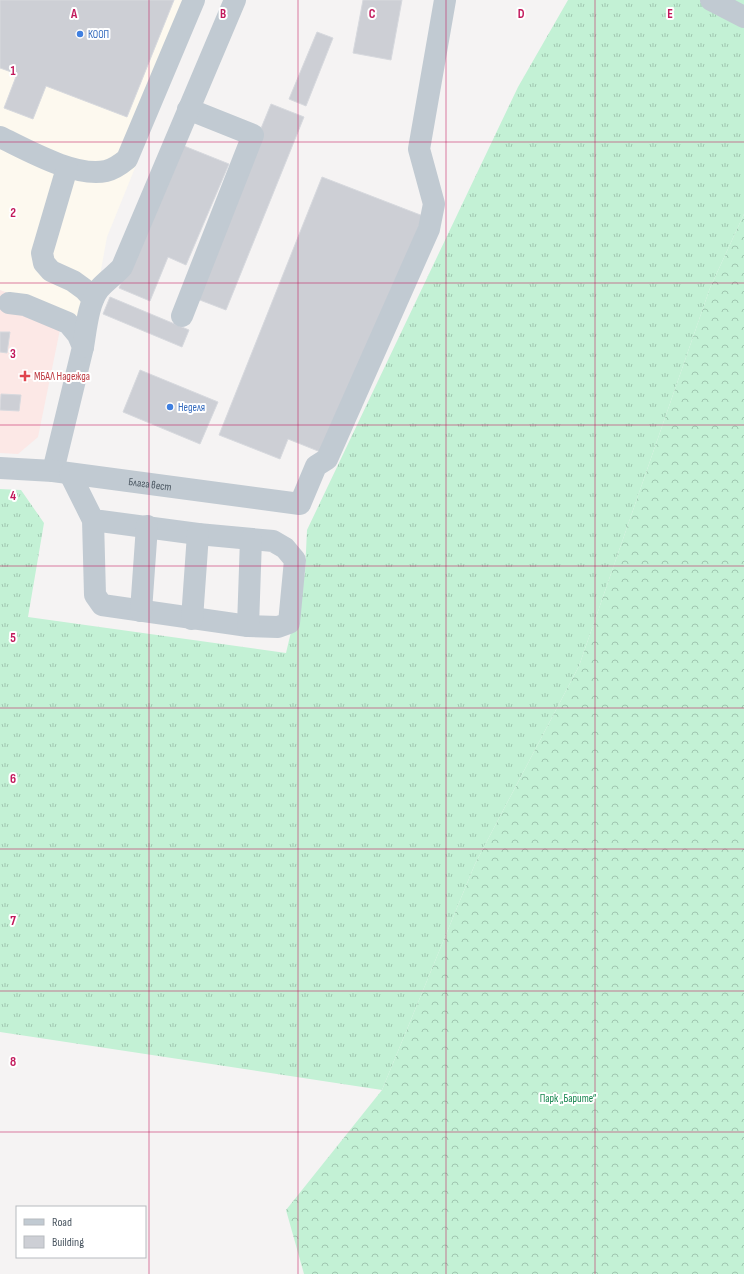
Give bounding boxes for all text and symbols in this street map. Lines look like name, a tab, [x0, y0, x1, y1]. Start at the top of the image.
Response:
text: A	[70, 6, 78, 22]
text: B	[220, 6, 226, 22]
text: C	[369, 6, 376, 22]
text: D	[518, 6, 525, 22]
text: E	[667, 6, 673, 22]
place label: КООП	[88, 28, 109, 41]
marker: КООП	[75, 29, 85, 39]
text: 1	[10, 63, 16, 79]
text: 2	[10, 205, 16, 221]
text: 3	[10, 346, 16, 362]
marker: МБАЛ Надежда	[19, 370, 31, 382]
place label: МБАЛ Надежда	[34, 370, 90, 383]
place label: Неделя	[178, 401, 205, 414]
marker: Неделя	[165, 402, 175, 412]
street label: Блага вест	[128, 475, 172, 493]
text: 4	[10, 488, 16, 504]
text: 5	[10, 630, 16, 646]
text: 6	[10, 771, 16, 787]
text: 7	[10, 913, 16, 929]
text: 8	[10, 1054, 16, 1070]
park label: Парк „Барите“	[540, 1092, 597, 1105]
legend	[16, 1206, 146, 1258]
text: Road	[52, 1215, 72, 1230]
text: Building	[52, 1235, 84, 1250]

